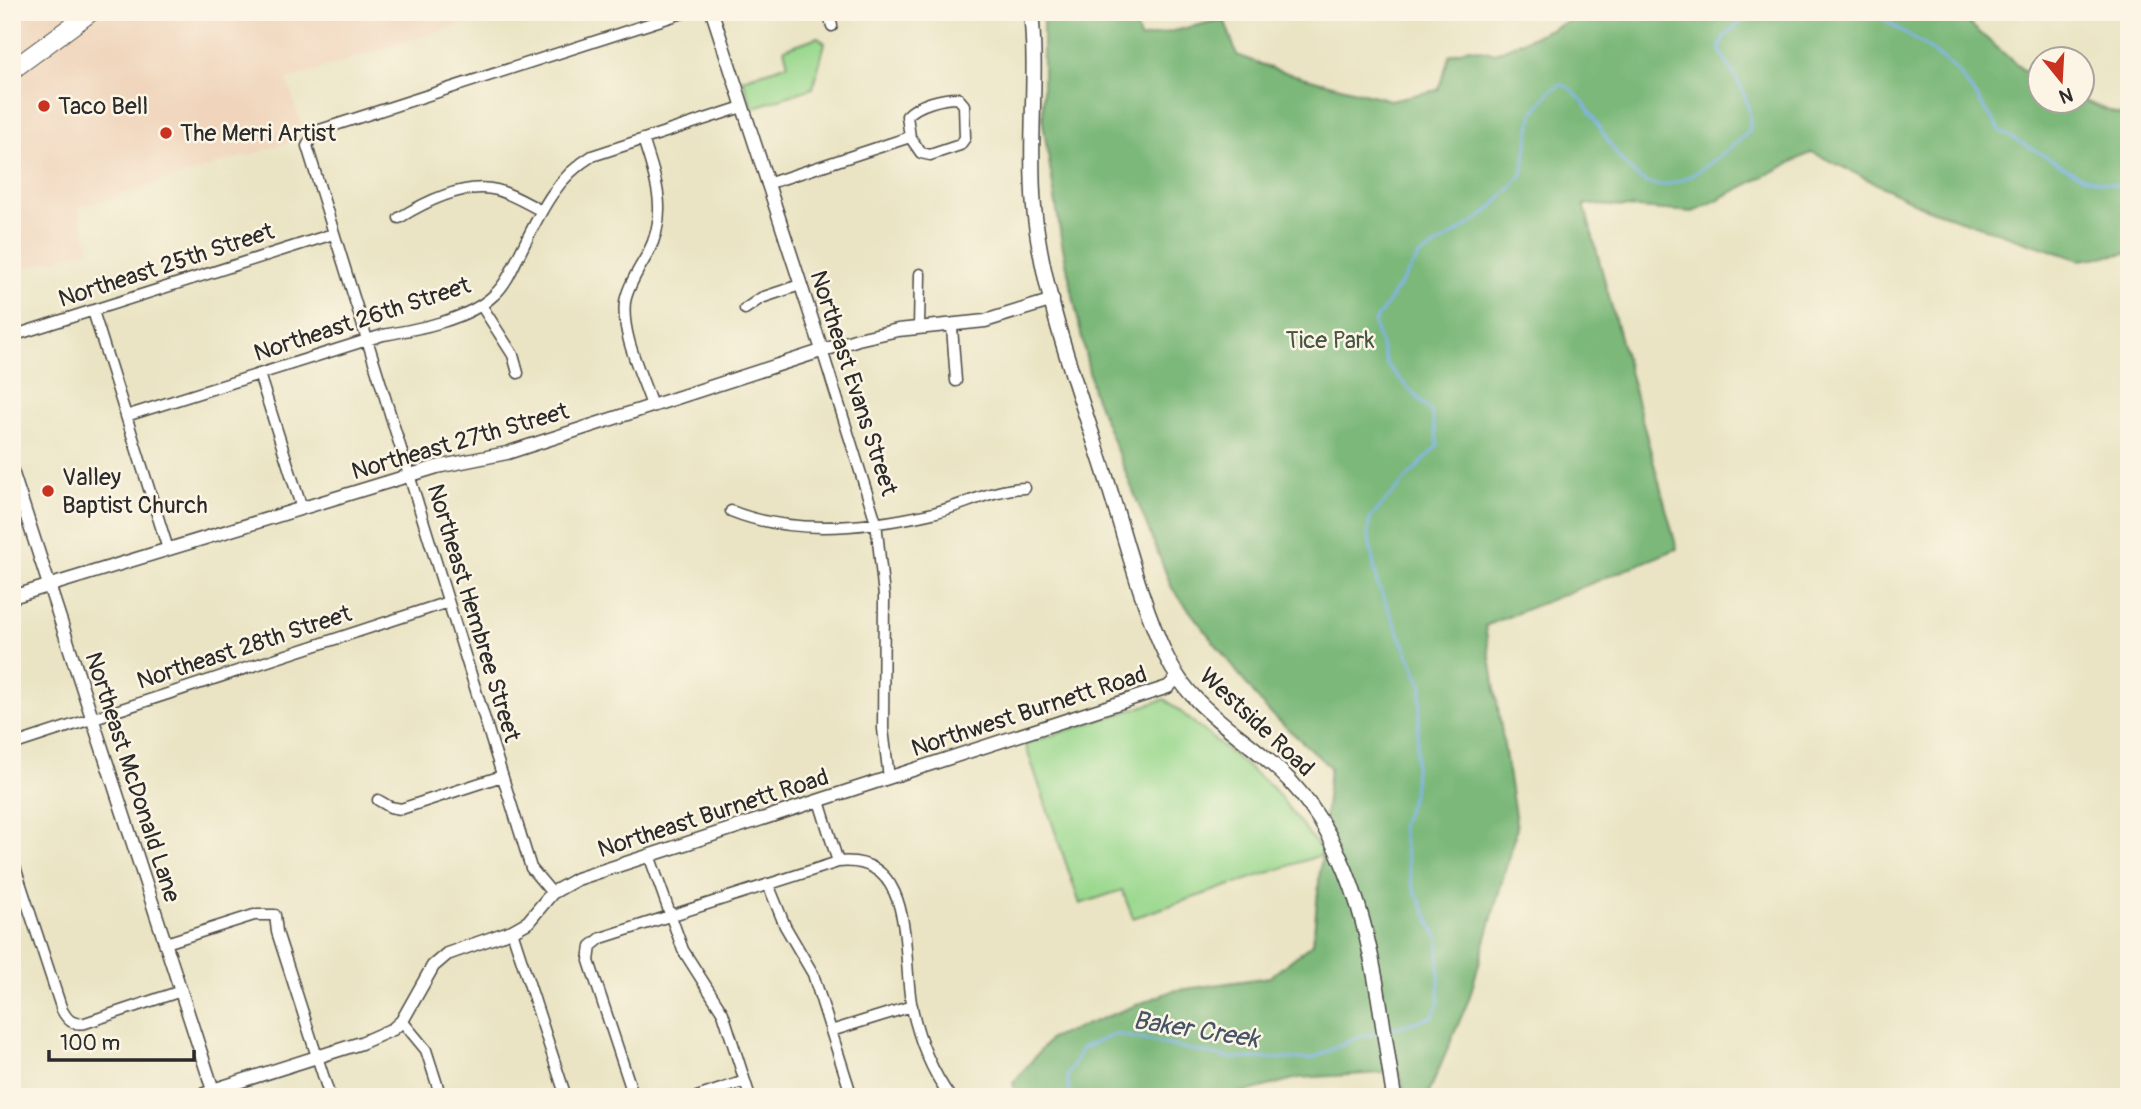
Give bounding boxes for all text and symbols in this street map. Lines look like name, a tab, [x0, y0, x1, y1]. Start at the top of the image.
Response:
north arrow	[2025, 46, 2096, 116]
text: N	[2056, 82, 2076, 109]
place label: Taco Bell	[58, 92, 148, 121]
marker: Taco Bell	[36, 98, 52, 114]
place label: The Merri Artist	[180, 119, 336, 148]
marker: The Merri Artist	[158, 125, 174, 141]
street label: Northeast 25th Street	[55, 217, 278, 314]
street label: Northeast Evans Street	[803, 267, 904, 500]
street label: Northeast 26th Street	[250, 271, 474, 368]
park label: Tice Park	[1286, 326, 1374, 355]
street label: Northeast 27th Street	[348, 397, 572, 486]
place label: Valley Baptist Church	[62, 463, 208, 520]
street label: Northeast Hembree Street	[420, 481, 527, 746]
marker: Valley Baptist Church	[40, 483, 56, 499]
street label: Northeast 28th Street	[133, 599, 355, 696]
street label: Northeast McDonald Lane	[78, 648, 187, 906]
street label: Northwest Burnett Road	[908, 660, 1151, 763]
street label: Westside Road	[1193, 662, 1320, 783]
street label: Northeast Burnett Road	[594, 762, 832, 865]
water label: Baker Creek	[1131, 1004, 1263, 1056]
scale bar	[49, 1018, 194, 1062]
text: 100 m	[60, 1030, 120, 1057]

